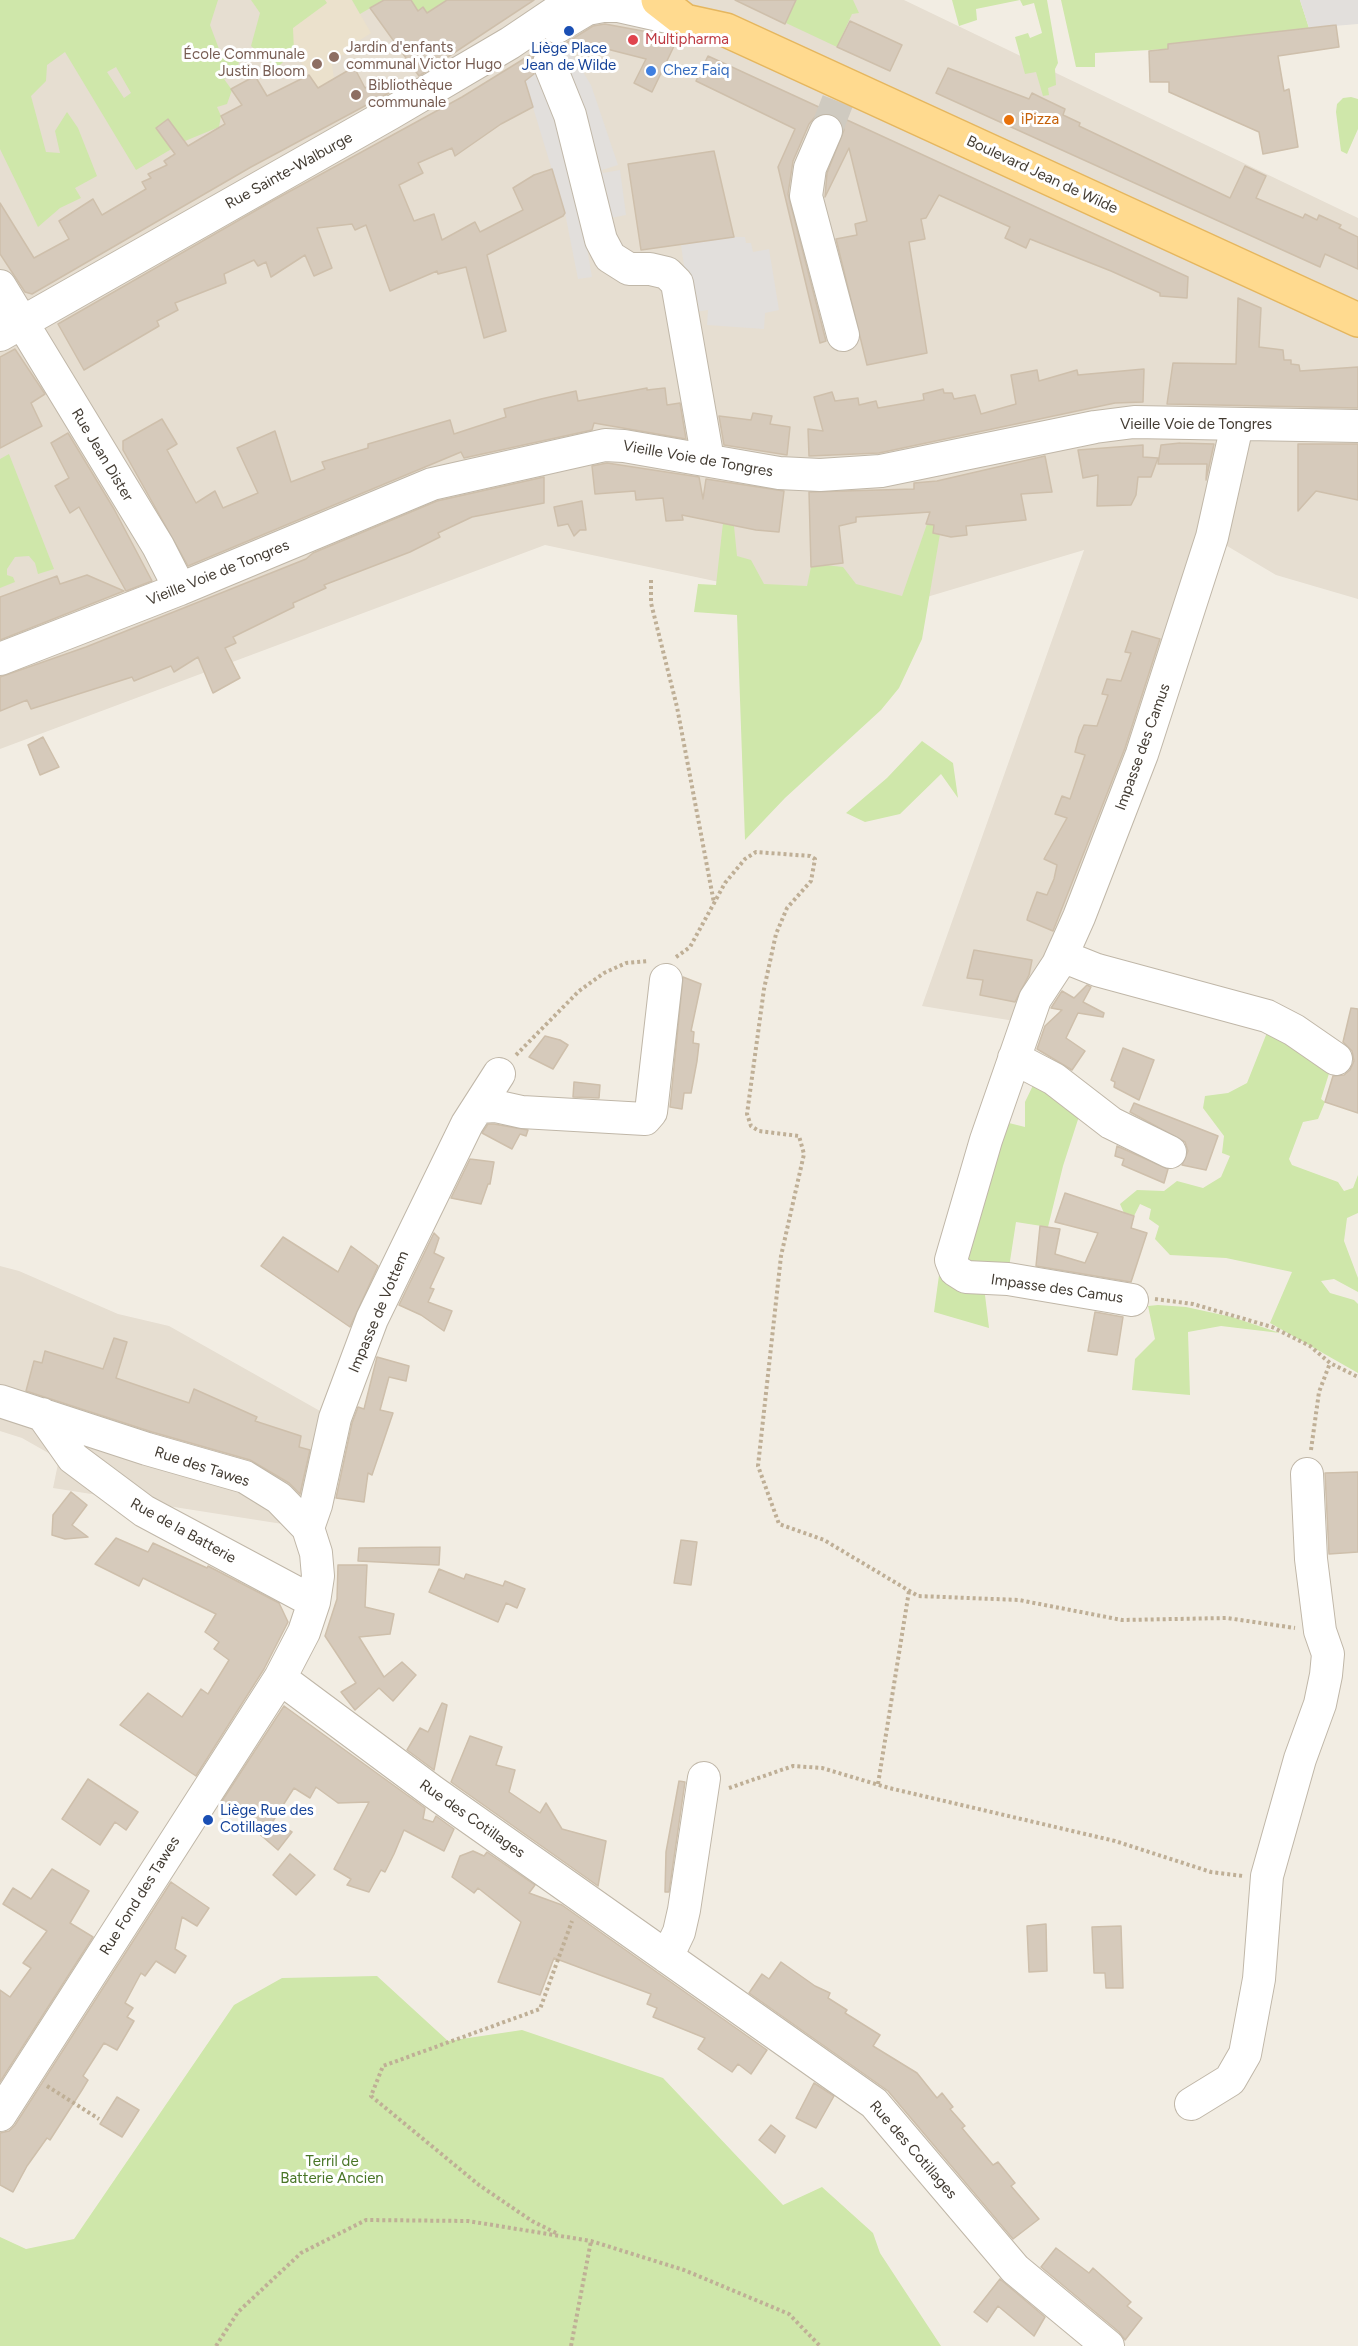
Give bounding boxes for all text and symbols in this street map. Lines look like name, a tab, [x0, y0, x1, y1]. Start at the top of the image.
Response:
marker: Liège Place Jean de Wilde	[562, 24, 576, 38]
place label: Multipharma	[645, 31, 729, 49]
marker: Multipharma	[626, 33, 640, 47]
place label: Jardin d'enfants communal Victor Hugo	[346, 39, 502, 74]
place label: Liège Place Jean de Wilde	[522, 40, 616, 75]
place label: École Communale Justin Bloom	[183, 46, 305, 81]
marker: Jardin d'enfants communal Victor Hugo	[327, 50, 341, 64]
marker: École Communale Justin Bloom	[310, 57, 324, 71]
place label: Chez Faiq	[663, 62, 729, 80]
marker: Chez Faiq	[644, 64, 658, 78]
place label: Bibliothèque communale	[368, 77, 452, 112]
marker: Bibliothèque communale	[349, 88, 363, 102]
place label: iPizza	[1021, 111, 1059, 129]
marker: iPizza	[1002, 113, 1016, 127]
street label: Rue Sainte-Walburge	[222, 129, 356, 213]
street label: Boulevard Jean de Wilde	[963, 132, 1121, 218]
street label: Rue Jean Dister	[67, 405, 137, 505]
street label: Vieille Voie de Tongres	[1120, 416, 1272, 434]
street label: Vieille Voie de Tongres	[622, 437, 774, 481]
street label: Vieille Voie de Tongres	[144, 536, 292, 610]
street label: Impasse des Camus	[1112, 681, 1174, 813]
street label: Impasse de Vottem	[345, 1248, 413, 1376]
street label: Impasse des Camus	[990, 1271, 1124, 1307]
street label: Rue des Tawes	[152, 1443, 252, 1491]
street label: Rue de la Batterie	[127, 1495, 239, 1567]
street label: Rue des Cotillages	[416, 1776, 528, 1862]
place label: Liège Rue des Cotillages	[220, 1802, 314, 1837]
marker: Liège Rue des Cotillages	[201, 1813, 215, 1827]
street label: Rue Fond des Tawes	[96, 1833, 184, 1959]
street label: Rue des Cotillages	[865, 2097, 961, 2203]
park label: Terril de Batterie Ancien	[280, 2153, 384, 2188]

